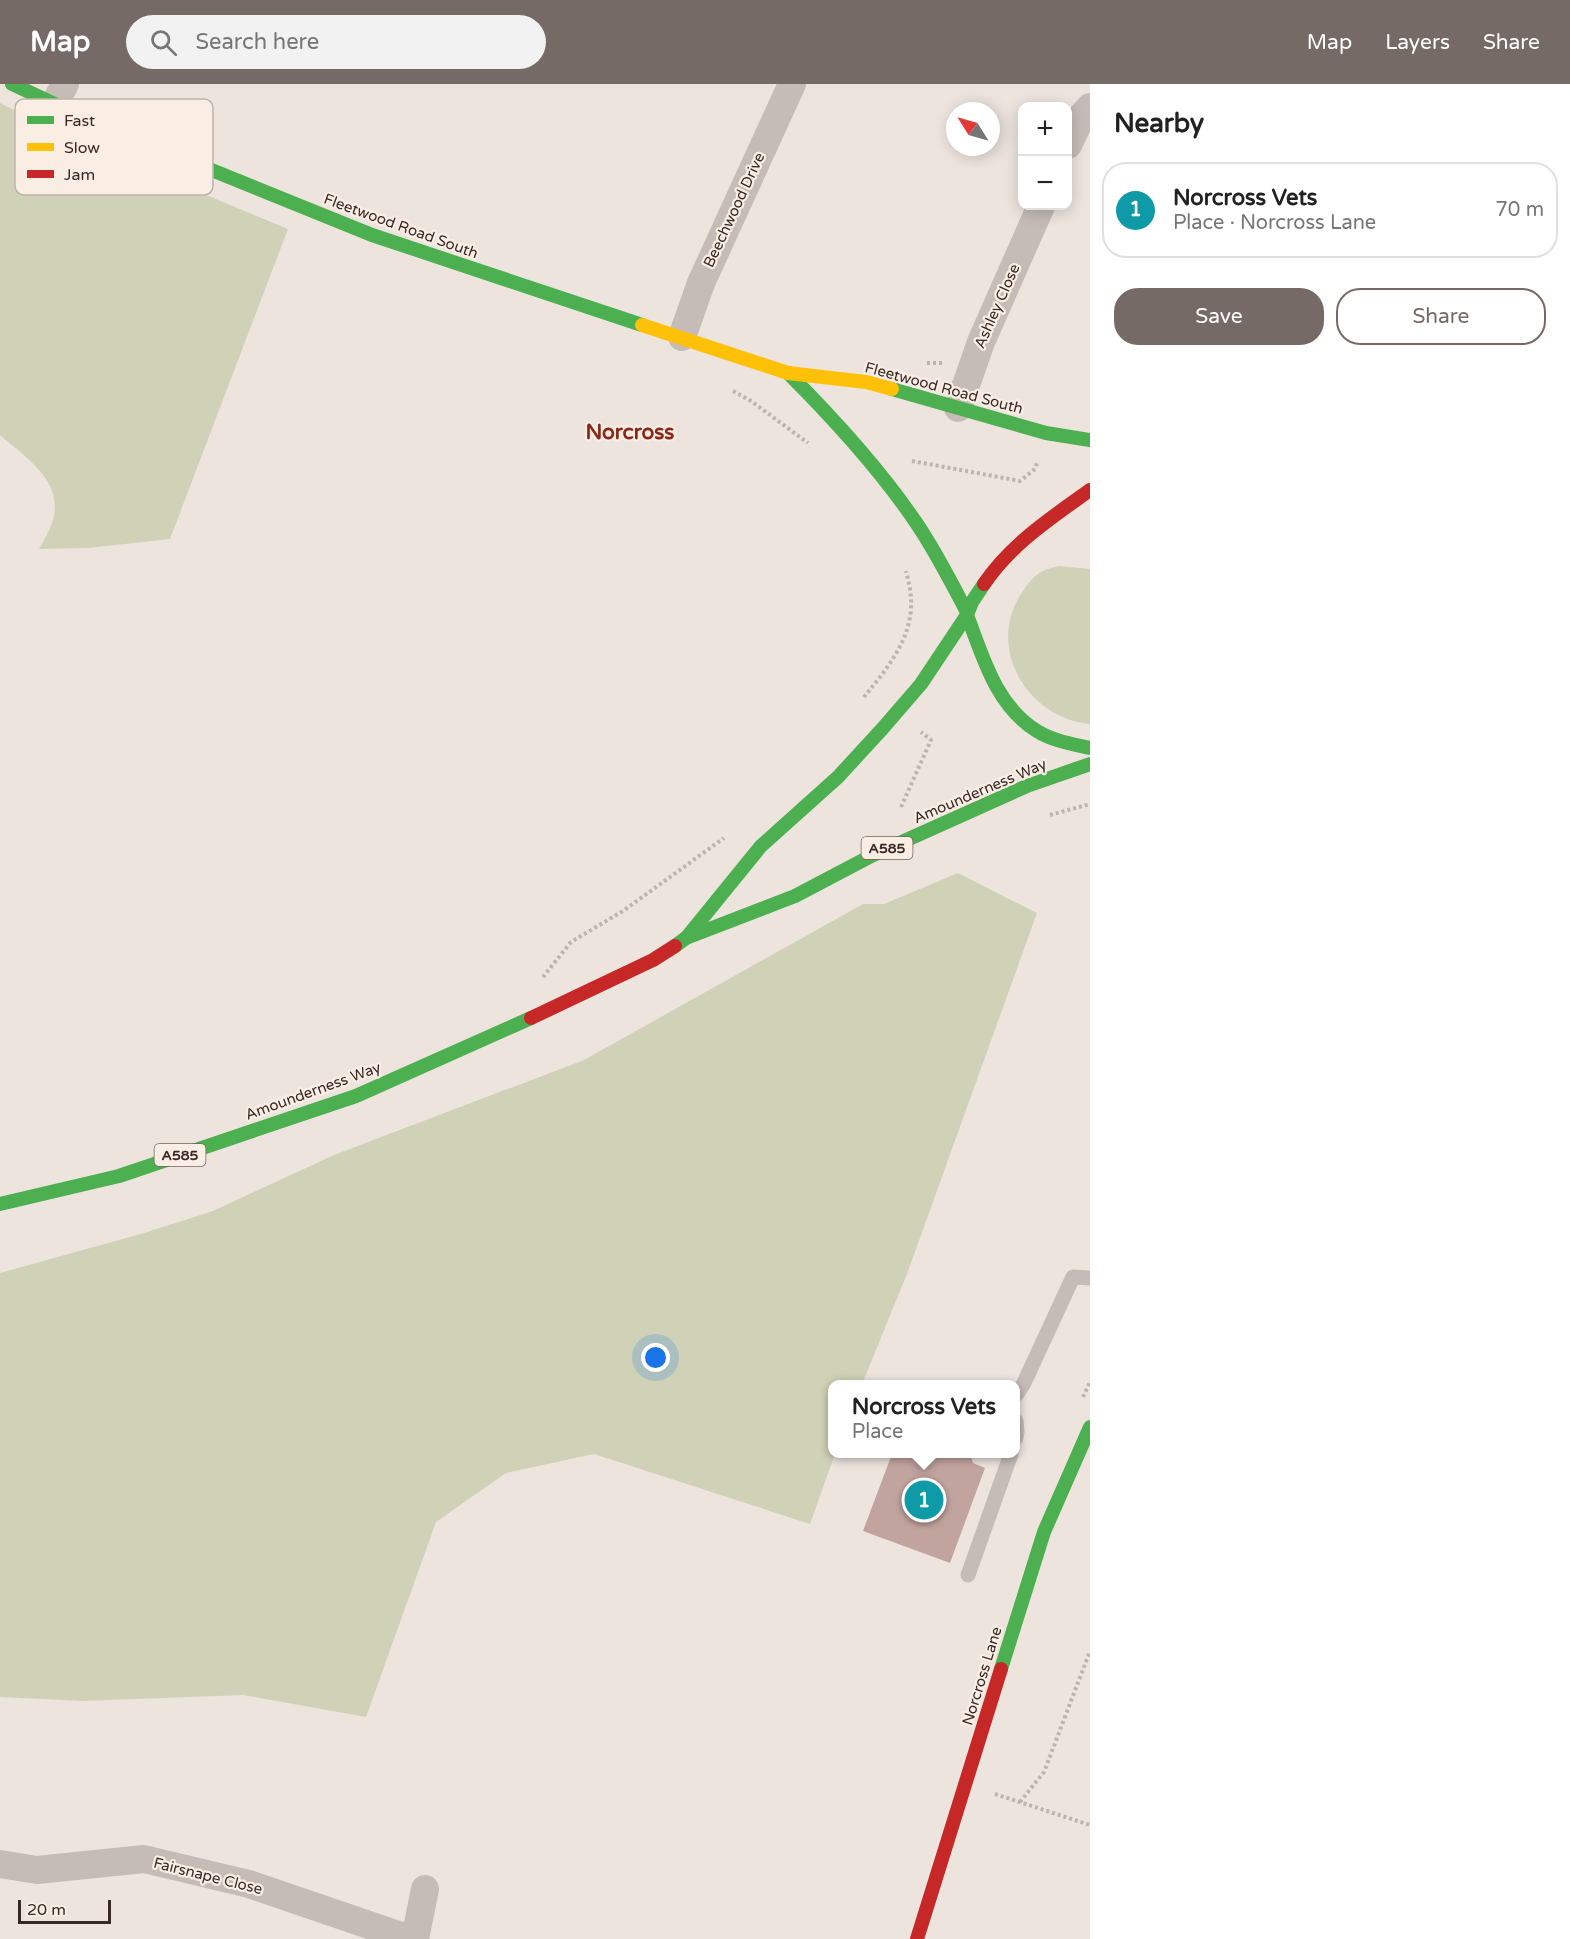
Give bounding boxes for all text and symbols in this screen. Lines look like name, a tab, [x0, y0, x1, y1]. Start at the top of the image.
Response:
search box	[126, 15, 546, 69]
text: Map	[30, 25, 90, 59]
icon: search	[147, 26, 180, 59]
text: Search here	[195, 29, 319, 55]
text: Map	[1307, 30, 1352, 55]
text: Layers	[1385, 30, 1450, 55]
text: Share	[1483, 30, 1540, 55]
legend	[15, 99, 213, 195]
north arrow	[946, 102, 1000, 156]
map controls	[1018, 102, 1072, 210]
button: +	[1018, 102, 1072, 156]
text: Nearby	[1114, 108, 1204, 139]
text: Fast	[64, 111, 95, 131]
text: Slow	[64, 138, 100, 158]
street label: Beechwood Drive	[700, 150, 768, 270]
button: −	[1018, 156, 1072, 210]
text: Jam	[64, 165, 95, 185]
text: Norcross Vets	[1173, 185, 1317, 211]
street label: Fleetwood Road South	[321, 190, 481, 262]
text: 1	[1129, 198, 1142, 222]
text: 70 m	[1495, 198, 1544, 222]
text: Place · Norcross Lane	[1173, 211, 1376, 235]
street label: Ashley Close	[970, 261, 1024, 351]
button: Save	[1114, 288, 1324, 345]
button: Share	[1336, 288, 1546, 345]
street label: Fleetwood Road South	[863, 358, 1025, 418]
district label: Norcross	[586, 420, 674, 445]
street label: Amounderness Way	[911, 755, 1049, 827]
road number: A585	[862, 837, 912, 859]
street label: Amounderness Way	[243, 1058, 383, 1124]
road number: A585	[154, 1144, 206, 1166]
your location	[641, 1343, 670, 1372]
popup	[828, 1380, 1020, 1458]
text: Norcross Vets	[852, 1394, 996, 1420]
text: Place	[852, 1420, 903, 1444]
pin: 1	[904, 1478, 944, 1522]
street label: Norcross Lane	[958, 1625, 1006, 1727]
street label: Fairsnape Close	[152, 1854, 264, 1898]
scale bar	[18, 1897, 111, 1924]
text: 20 m	[27, 1900, 66, 1920]

